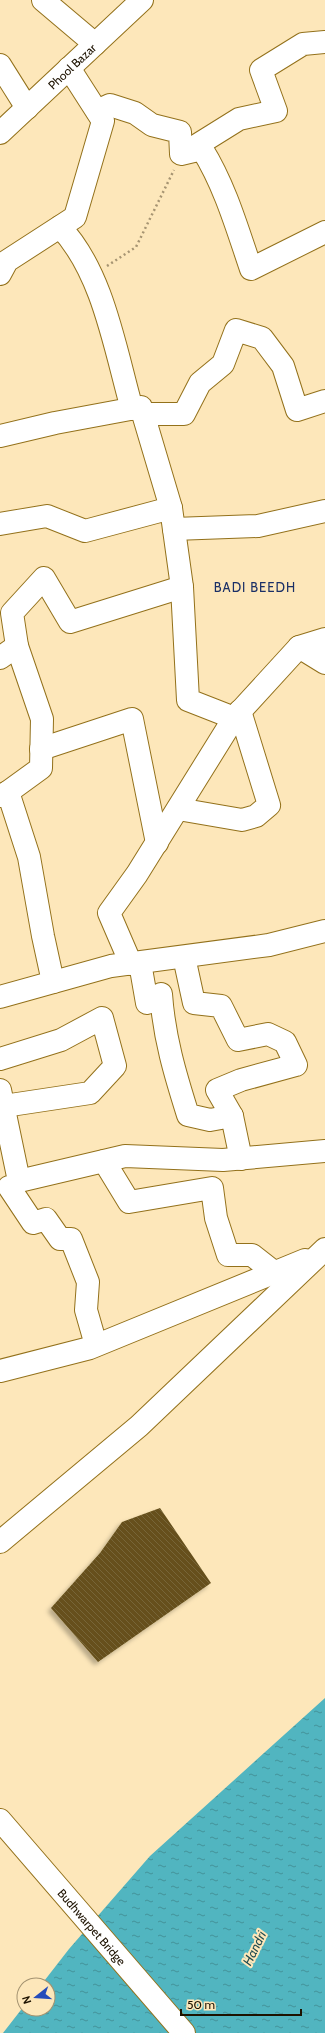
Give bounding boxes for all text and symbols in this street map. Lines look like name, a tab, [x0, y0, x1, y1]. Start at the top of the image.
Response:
street label: Phool Bazar	[44, 40, 99, 92]
district label: BADI BEEDH	[214, 579, 296, 595]
street label: Budhwarpet Bridge	[55, 1885, 129, 1968]
water label: Handri	[239, 1928, 269, 1968]
north arrow	[16, 1977, 56, 2017]
scale bar	[181, 1991, 301, 2017]
text: N	[19, 1994, 34, 2006]
text: 50 m	[187, 1997, 215, 2012]

